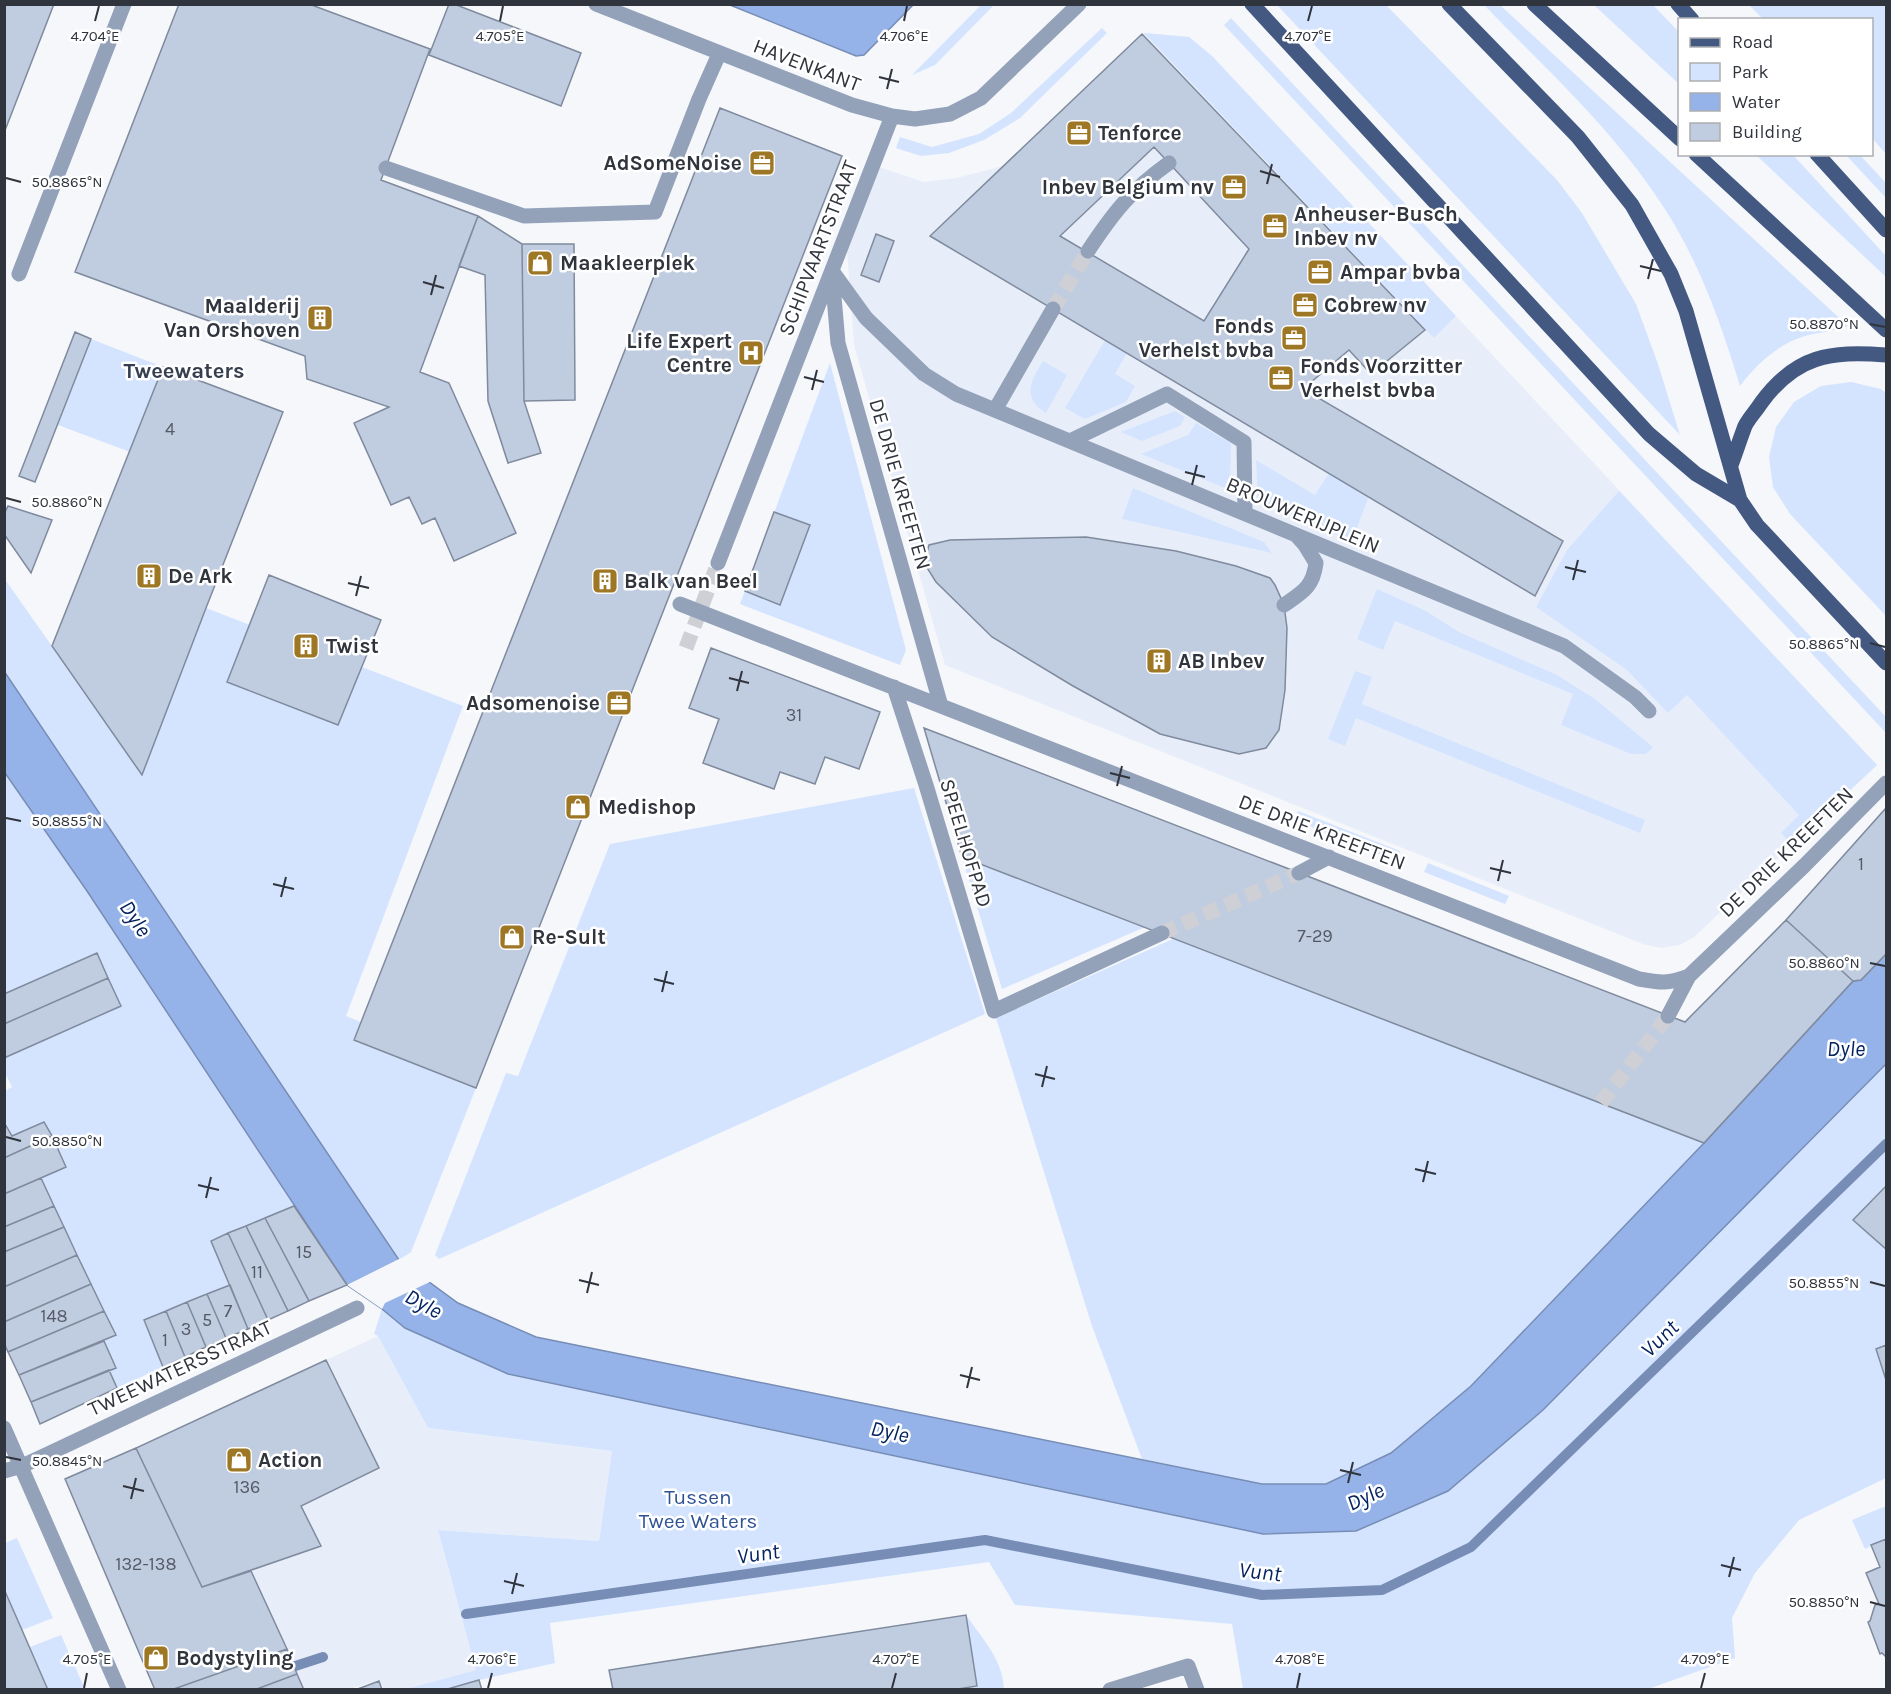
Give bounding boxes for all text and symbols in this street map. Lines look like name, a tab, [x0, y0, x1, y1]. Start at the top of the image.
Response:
legend	[1678, 18, 1873, 156]
text: 4.704°E	[71, 27, 119, 45]
text: 4.705°E	[475, 27, 525, 45]
text: 4.706°E	[879, 27, 929, 45]
text: 4.707°E	[1284, 27, 1332, 45]
text: Road	[1732, 31, 1773, 53]
street label: HAVENKANT	[750, 34, 865, 97]
text: Park	[1732, 61, 1769, 83]
text: Water	[1732, 91, 1780, 113]
office icon: Tenforce	[1064, 118, 1094, 148]
place label: Tenforce	[1098, 121, 1182, 145]
text: Building	[1732, 121, 1802, 143]
office icon: AdSomeNoise	[747, 148, 777, 178]
place label: AdSomeNoise	[604, 151, 742, 175]
street label: SCHIPVAARTSTRAAT	[774, 157, 863, 339]
office icon: Inbev Belgium nv	[1219, 172, 1249, 202]
text: 50.8865°N	[32, 173, 102, 191]
place label: Inbev Belgium nv	[1042, 175, 1214, 199]
place label: Anheuser-Busch Inbev nv	[1294, 202, 1458, 250]
office icon: Anheuser-Busch Inbev nv	[1260, 211, 1290, 241]
shop icon: Maakleerplek	[525, 248, 555, 278]
place label: Maakleerplek	[560, 251, 696, 275]
office icon: Ampar bvba	[1305, 257, 1335, 287]
place label: Ampar bvba	[1340, 260, 1461, 284]
office icon: Cobrew nv	[1290, 290, 1320, 320]
place label: Cobrew nv	[1324, 293, 1427, 317]
place label: Maalderij Van Orshoven	[164, 294, 300, 342]
building icon: Maalderij Van Orshoven	[305, 303, 335, 333]
place label: Fonds Verhelst bvba	[1139, 314, 1274, 362]
text: 50.8870°N	[1789, 315, 1859, 333]
office icon: Fonds Verhelst bvba	[1279, 323, 1309, 353]
place label: Life Expert Centre	[626, 329, 732, 377]
hospital icon: Life Expert Centre	[736, 338, 766, 368]
place label: Fonds Voorzitter Verhelst bvba	[1300, 354, 1463, 402]
district label: Tweewaters	[123, 358, 245, 384]
office icon: Fonds Voorzitter Verhelst bvba	[1266, 363, 1296, 393]
street label: DE DRIE KREEFTEN	[864, 396, 936, 572]
house number: 4	[165, 418, 175, 440]
street label: BROUWERIJPLEIN	[1223, 472, 1383, 558]
text: 50.8860°N	[31, 493, 103, 511]
building icon: De Ark	[134, 561, 164, 591]
place label: De Ark	[168, 564, 233, 588]
building icon: Balk van Beel	[590, 566, 620, 596]
place label: Balk van Beel	[624, 569, 758, 593]
building icon: Twist	[291, 631, 321, 661]
place label: Twist	[326, 634, 379, 658]
text: 50.8865°N	[1789, 635, 1859, 653]
building icon: AB Inbev	[1144, 646, 1174, 676]
place label: AB Inbev	[1178, 649, 1265, 673]
office icon: Adsomenoise	[604, 688, 634, 718]
place label: Adsomenoise	[466, 691, 600, 715]
house number: 31	[786, 704, 802, 726]
street label: SPEELHOFPAD	[935, 776, 997, 910]
street label: DE DRIE KREEFTEN	[1714, 782, 1858, 922]
street label: DE DRIE KREEFTEN	[1235, 789, 1409, 875]
shop icon: Medishop	[563, 792, 593, 822]
place label: Medishop	[598, 795, 696, 819]
text: 50.8855°N	[32, 812, 102, 830]
house number: 1	[1858, 853, 1864, 875]
water label: Dyle	[114, 895, 157, 942]
shop icon: Re-Sult	[497, 922, 527, 952]
place label: Re-Sult	[532, 925, 606, 949]
house number: 7-29	[1297, 925, 1333, 947]
text: 50.8860°N	[1788, 954, 1860, 972]
water label: Dyle	[1827, 1036, 1865, 1062]
text: 50.8850°N	[31, 1132, 103, 1150]
house number: 15	[296, 1241, 312, 1263]
house number: 11	[251, 1261, 263, 1283]
text: 50.8855°N	[1789, 1274, 1859, 1292]
water label: Dyle	[400, 1283, 447, 1325]
house number: 7	[224, 1300, 233, 1322]
house number: 148	[40, 1305, 68, 1327]
house number: 5	[202, 1309, 212, 1331]
water label: Vunt	[1635, 1314, 1684, 1363]
street label: TWEEWATERSSTRAAT	[84, 1315, 276, 1421]
house number: 3	[181, 1318, 191, 1340]
house number: 1	[162, 1329, 168, 1351]
water label: Dyle	[868, 1415, 911, 1449]
shop icon: Action	[224, 1445, 254, 1475]
place label: Action	[258, 1448, 322, 1472]
text: 50.8845°N	[32, 1452, 102, 1470]
house number: 136	[234, 1476, 260, 1498]
water label: Dyle	[1343, 1477, 1388, 1517]
park label: Tussen Twee Waters	[639, 1485, 757, 1533]
water label: Vunt	[735, 1538, 782, 1570]
house number: 132-138	[116, 1553, 176, 1575]
water label: Vunt	[1237, 1557, 1283, 1587]
text: 50.8850°N	[1788, 1593, 1860, 1611]
shop icon: Bodystyling	[141, 1643, 171, 1673]
place label: Bodystyling	[176, 1646, 293, 1670]
text: 4.705°E	[62, 1650, 112, 1668]
text: 4.706°E	[467, 1650, 517, 1668]
text: 4.707°E	[872, 1650, 920, 1668]
text: 4.708°E	[1275, 1650, 1325, 1668]
text: 4.709°E	[1680, 1650, 1730, 1668]

